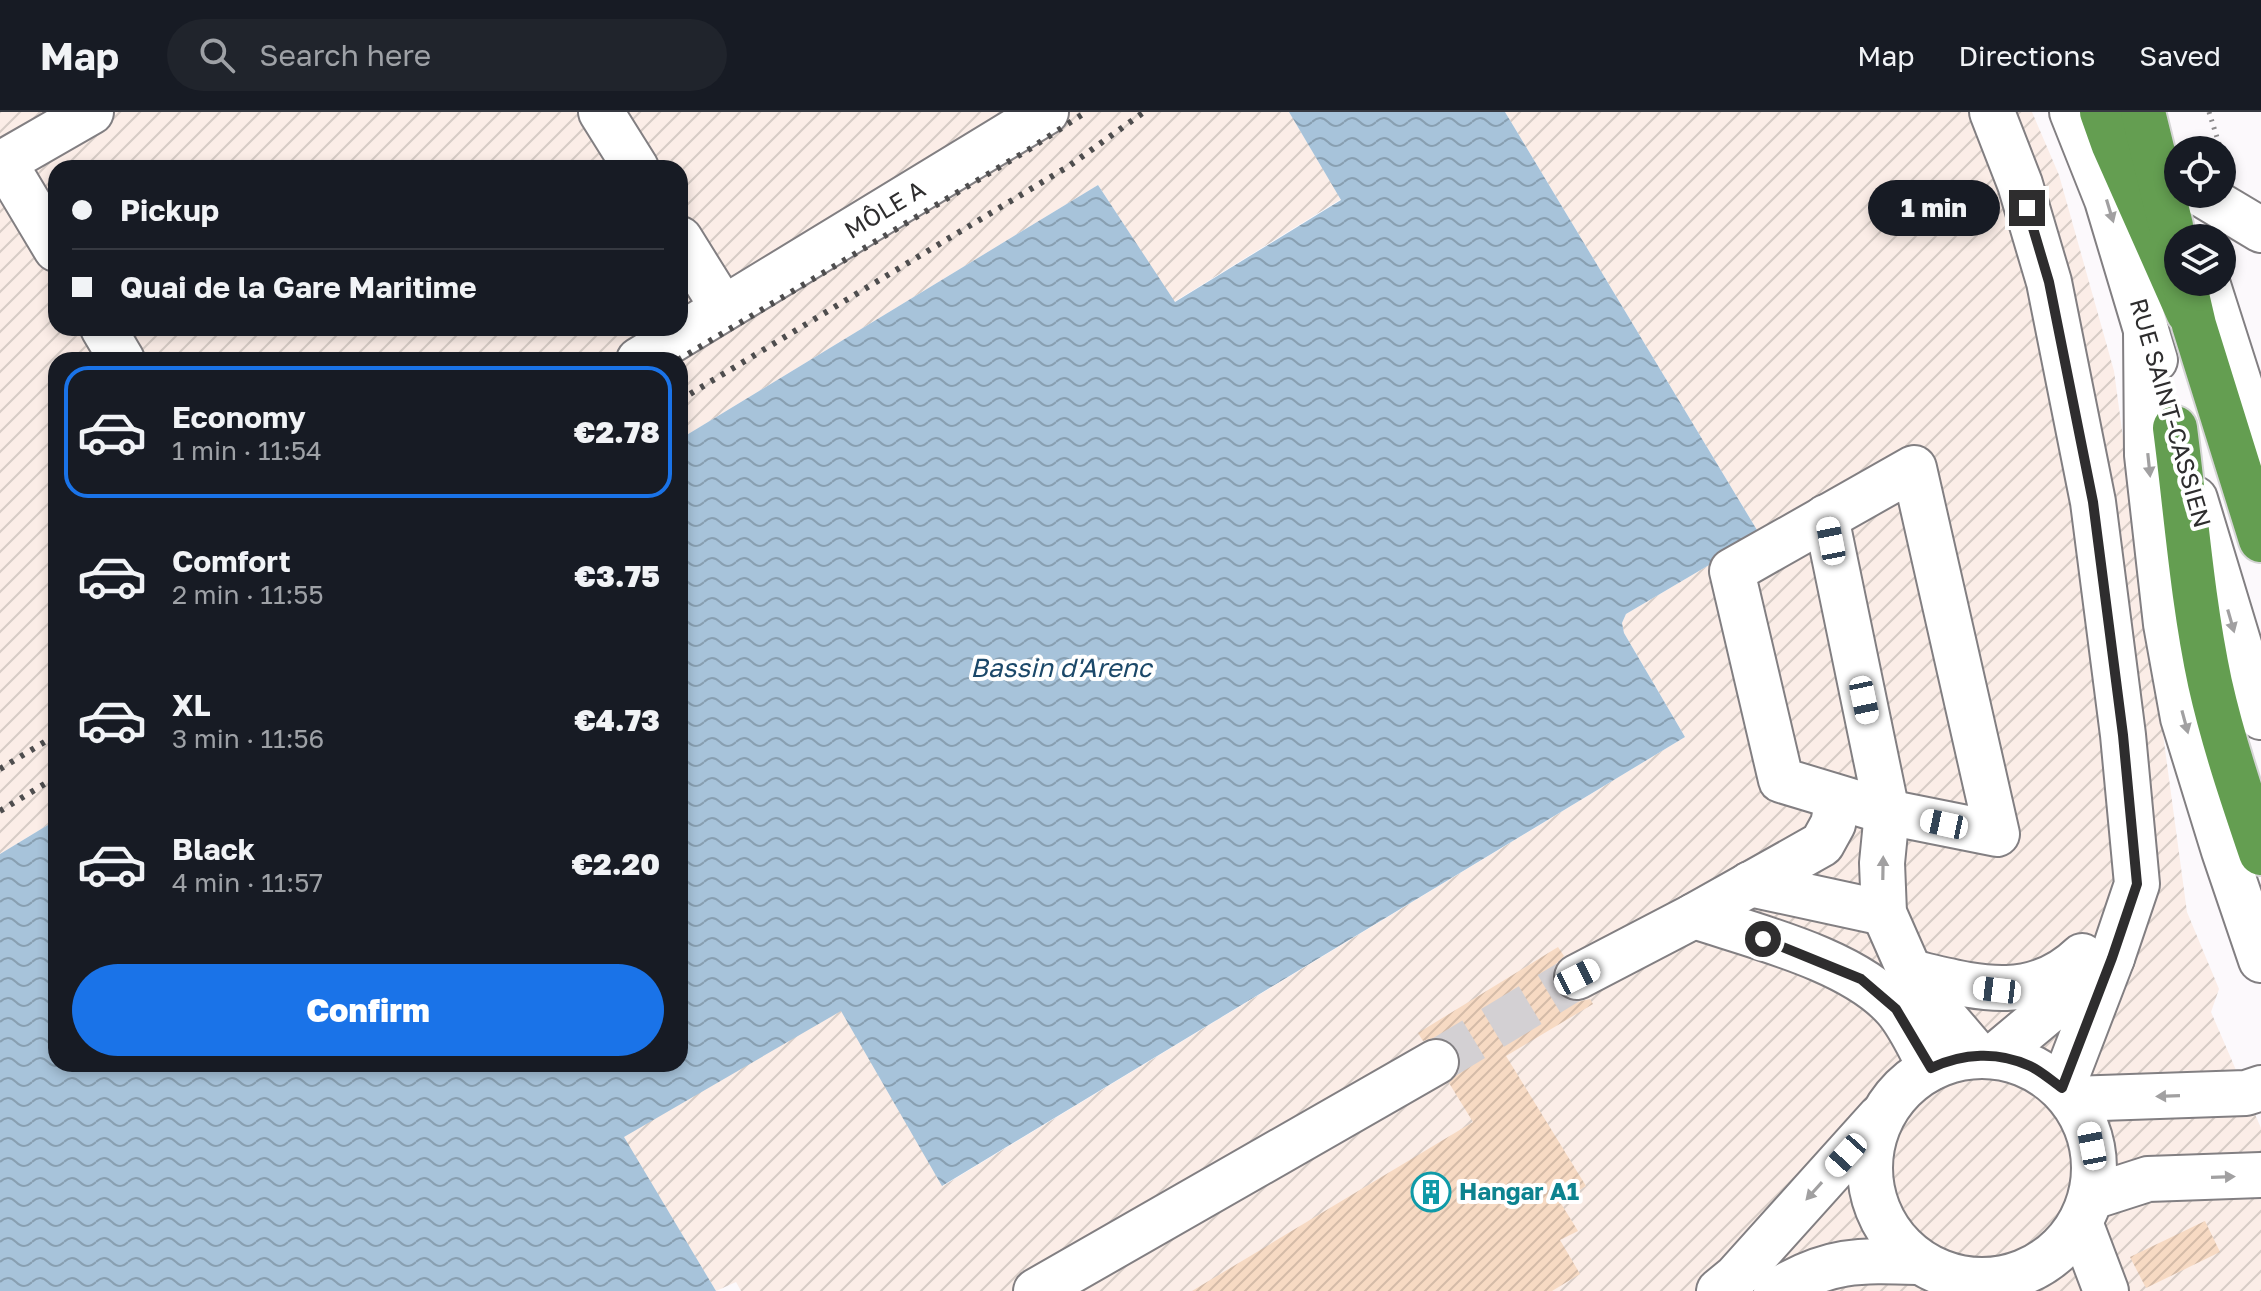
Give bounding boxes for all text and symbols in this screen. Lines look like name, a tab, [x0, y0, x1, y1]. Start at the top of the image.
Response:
search box	[167, 19, 727, 91]
text: Map	[40, 33, 119, 78]
icon: search	[195, 33, 239, 77]
text: Search here	[259, 37, 431, 73]
text: Map	[1857, 39, 1914, 72]
text: Directions	[1958, 39, 2095, 72]
text: Saved	[2139, 39, 2221, 72]
map controls	[2164, 136, 2236, 296]
button: locate	[2164, 136, 2236, 208]
street label: MÔLE A	[839, 173, 930, 244]
callout: 1 min	[1867, 180, 1999, 236]
route end	[2009, 190, 2045, 226]
text: Pickup	[120, 192, 219, 228]
text: 1 min	[1901, 192, 1967, 223]
one-way arrow	[2104, 199, 2117, 223]
button: layers	[2164, 224, 2236, 296]
text: Quai de la Gare Maritime	[120, 269, 477, 305]
street label: RUE SAINT-CASSIEN	[2125, 295, 2218, 531]
icon: car	[76, 396, 148, 468]
text: Economy	[172, 399, 306, 435]
text: €2.78	[574, 414, 660, 450]
text: 1 min · 11:54	[172, 435, 322, 466]
one-way arrow	[2142, 453, 2155, 478]
car	[1815, 515, 1847, 567]
icon: car	[76, 540, 148, 612]
text: Comfort	[172, 543, 291, 579]
text: €3.75	[574, 558, 660, 594]
text: 2 min · 11:55	[172, 579, 324, 610]
one-way arrow	[2225, 610, 2238, 634]
water label: Bassin d'Arenc	[970, 652, 1153, 683]
car	[1847, 674, 1881, 726]
icon: car	[76, 684, 148, 756]
text: XL	[172, 687, 211, 723]
text: €4.73	[574, 702, 660, 738]
one-way arrow	[2180, 710, 2192, 735]
text: 3 min · 11:56	[172, 723, 324, 754]
car	[1918, 807, 1970, 841]
icon: car	[76, 828, 148, 900]
text: Black	[172, 831, 255, 867]
text: €2.20	[572, 846, 660, 882]
one-way arrow	[1877, 855, 1889, 880]
text: 4 min · 11:57	[172, 867, 323, 898]
route start	[1745, 921, 1781, 957]
car	[1550, 955, 1604, 999]
button: Confirm	[72, 964, 664, 1056]
car	[1972, 975, 2022, 1005]
one-way arrow	[2155, 1089, 2180, 1102]
car	[2076, 1120, 2108, 1172]
car	[1821, 1129, 1871, 1181]
one-way arrow	[2211, 1170, 2236, 1183]
building icon: Hangar A1	[1410, 1171, 1452, 1213]
place label: Hangar A1	[1459, 1176, 1579, 1205]
one-way arrow	[1805, 1182, 1823, 1201]

